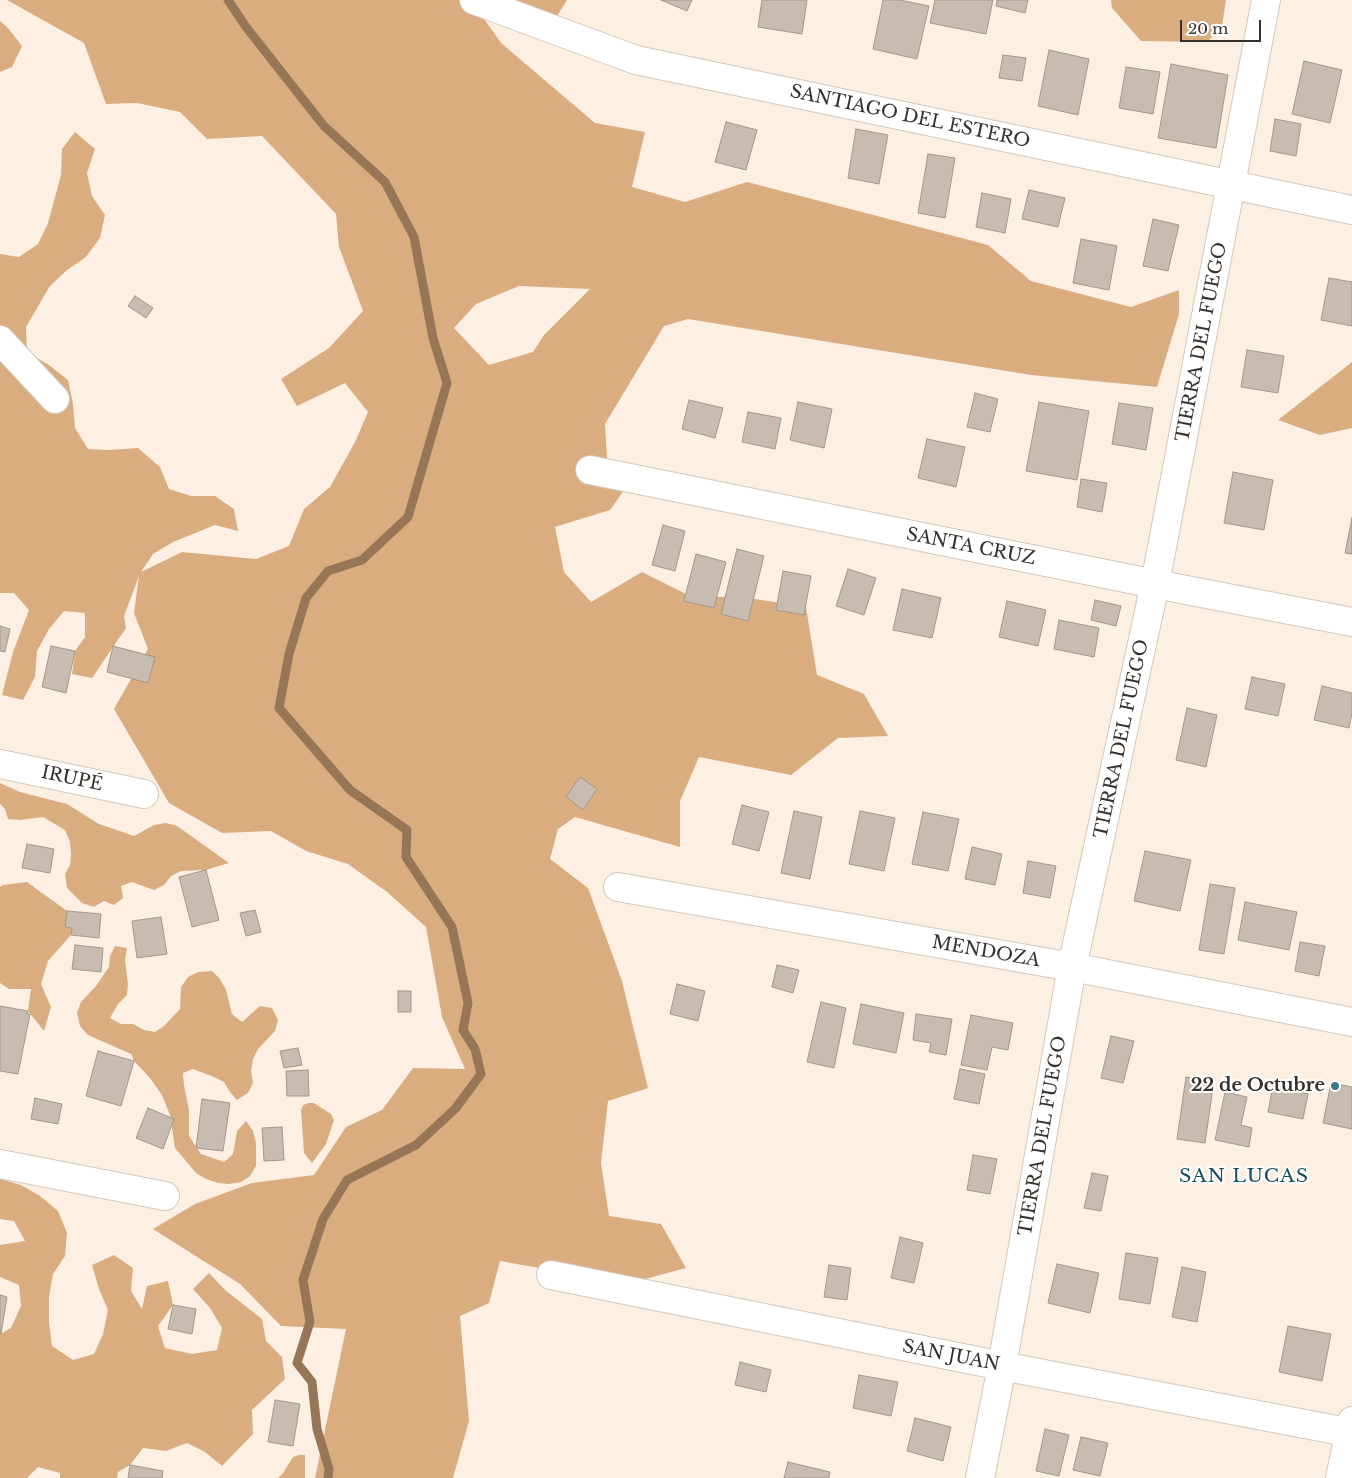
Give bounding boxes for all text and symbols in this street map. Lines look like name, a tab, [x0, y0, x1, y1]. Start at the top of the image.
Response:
scale bar	[1182, 10, 1263, 42]
text: 20 m	[1188, 19, 1228, 38]
street label: SANTIAGO DEL ESTERO	[788, 81, 1032, 153]
street label: TIERRA DEL FUEGO	[1172, 240, 1232, 444]
street label: SANTA CRUZ	[905, 524, 1037, 570]
street label: TIERRA DEL FUEGO	[1090, 638, 1154, 840]
street label: IRUPÉ	[39, 762, 105, 796]
street label: MENDOZA	[930, 932, 1042, 972]
street label: TIERRA DEL FUEGO	[1015, 1034, 1071, 1238]
place label: 22 de Octubre	[1191, 1075, 1325, 1097]
marker: 22 de Octubre	[1329, 1080, 1341, 1092]
district label: SAN LUCAS	[1178, 1166, 1310, 1188]
street label: SAN JUAN	[901, 1336, 1001, 1376]

